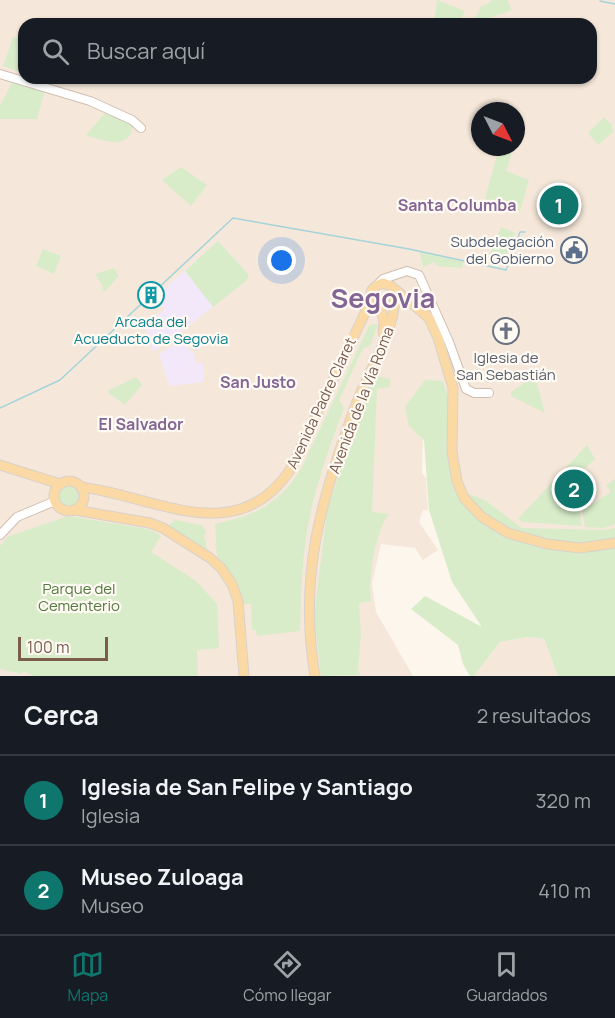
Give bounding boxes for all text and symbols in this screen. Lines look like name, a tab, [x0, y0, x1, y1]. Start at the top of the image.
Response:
search box	[18, 18, 597, 84]
icon: search	[39, 35, 72, 68]
text: Buscar aquí	[87, 36, 205, 66]
north arrow	[471, 102, 525, 156]
pin: 1	[540, 182, 578, 228]
district label: Santa Columba	[398, 194, 516, 216]
place label: Subdelegación del Gobierno	[450, 231, 554, 269]
public building icon: Subdelegación del Gobierno	[559, 235, 589, 265]
your location	[267, 246, 296, 275]
district label: Segovia	[331, 279, 435, 316]
building icon: Arcada del Acueducto de Segovia	[136, 280, 166, 310]
place label: Arcada del Acueducto de Segovia	[74, 311, 228, 349]
church icon: Iglesia de San Sebastián	[491, 316, 521, 346]
street label: Avenida de la Vía Roma	[323, 323, 399, 477]
street label: Avenida Padre Claret	[281, 334, 361, 472]
place label: Iglesia de San Sebastián	[456, 347, 556, 385]
district label: San Justo	[220, 371, 296, 393]
district label: El Salvador	[99, 413, 184, 435]
pin: 2	[554, 466, 594, 512]
park label: Parque del Cementerio	[38, 578, 120, 616]
scale bar	[18, 634, 108, 662]
text: 100 m	[27, 636, 70, 658]
text: Cerca	[24, 697, 99, 733]
text: 2 resultados	[477, 702, 591, 729]
text: Iglesia de San Felipe y Santiago	[81, 772, 413, 802]
text: 1	[39, 787, 48, 814]
text: 320 m	[535, 787, 591, 814]
text: Iglesia	[81, 802, 140, 829]
text: Museo Zuloaga	[81, 862, 244, 892]
text: 2	[38, 877, 49, 904]
text: 410 m	[538, 877, 591, 904]
text: Museo	[81, 892, 144, 919]
tab: Mapa	[68, 948, 108, 1006]
tab: Cómo llegar	[243, 948, 331, 1006]
tab: Guardados	[467, 948, 547, 1006]

